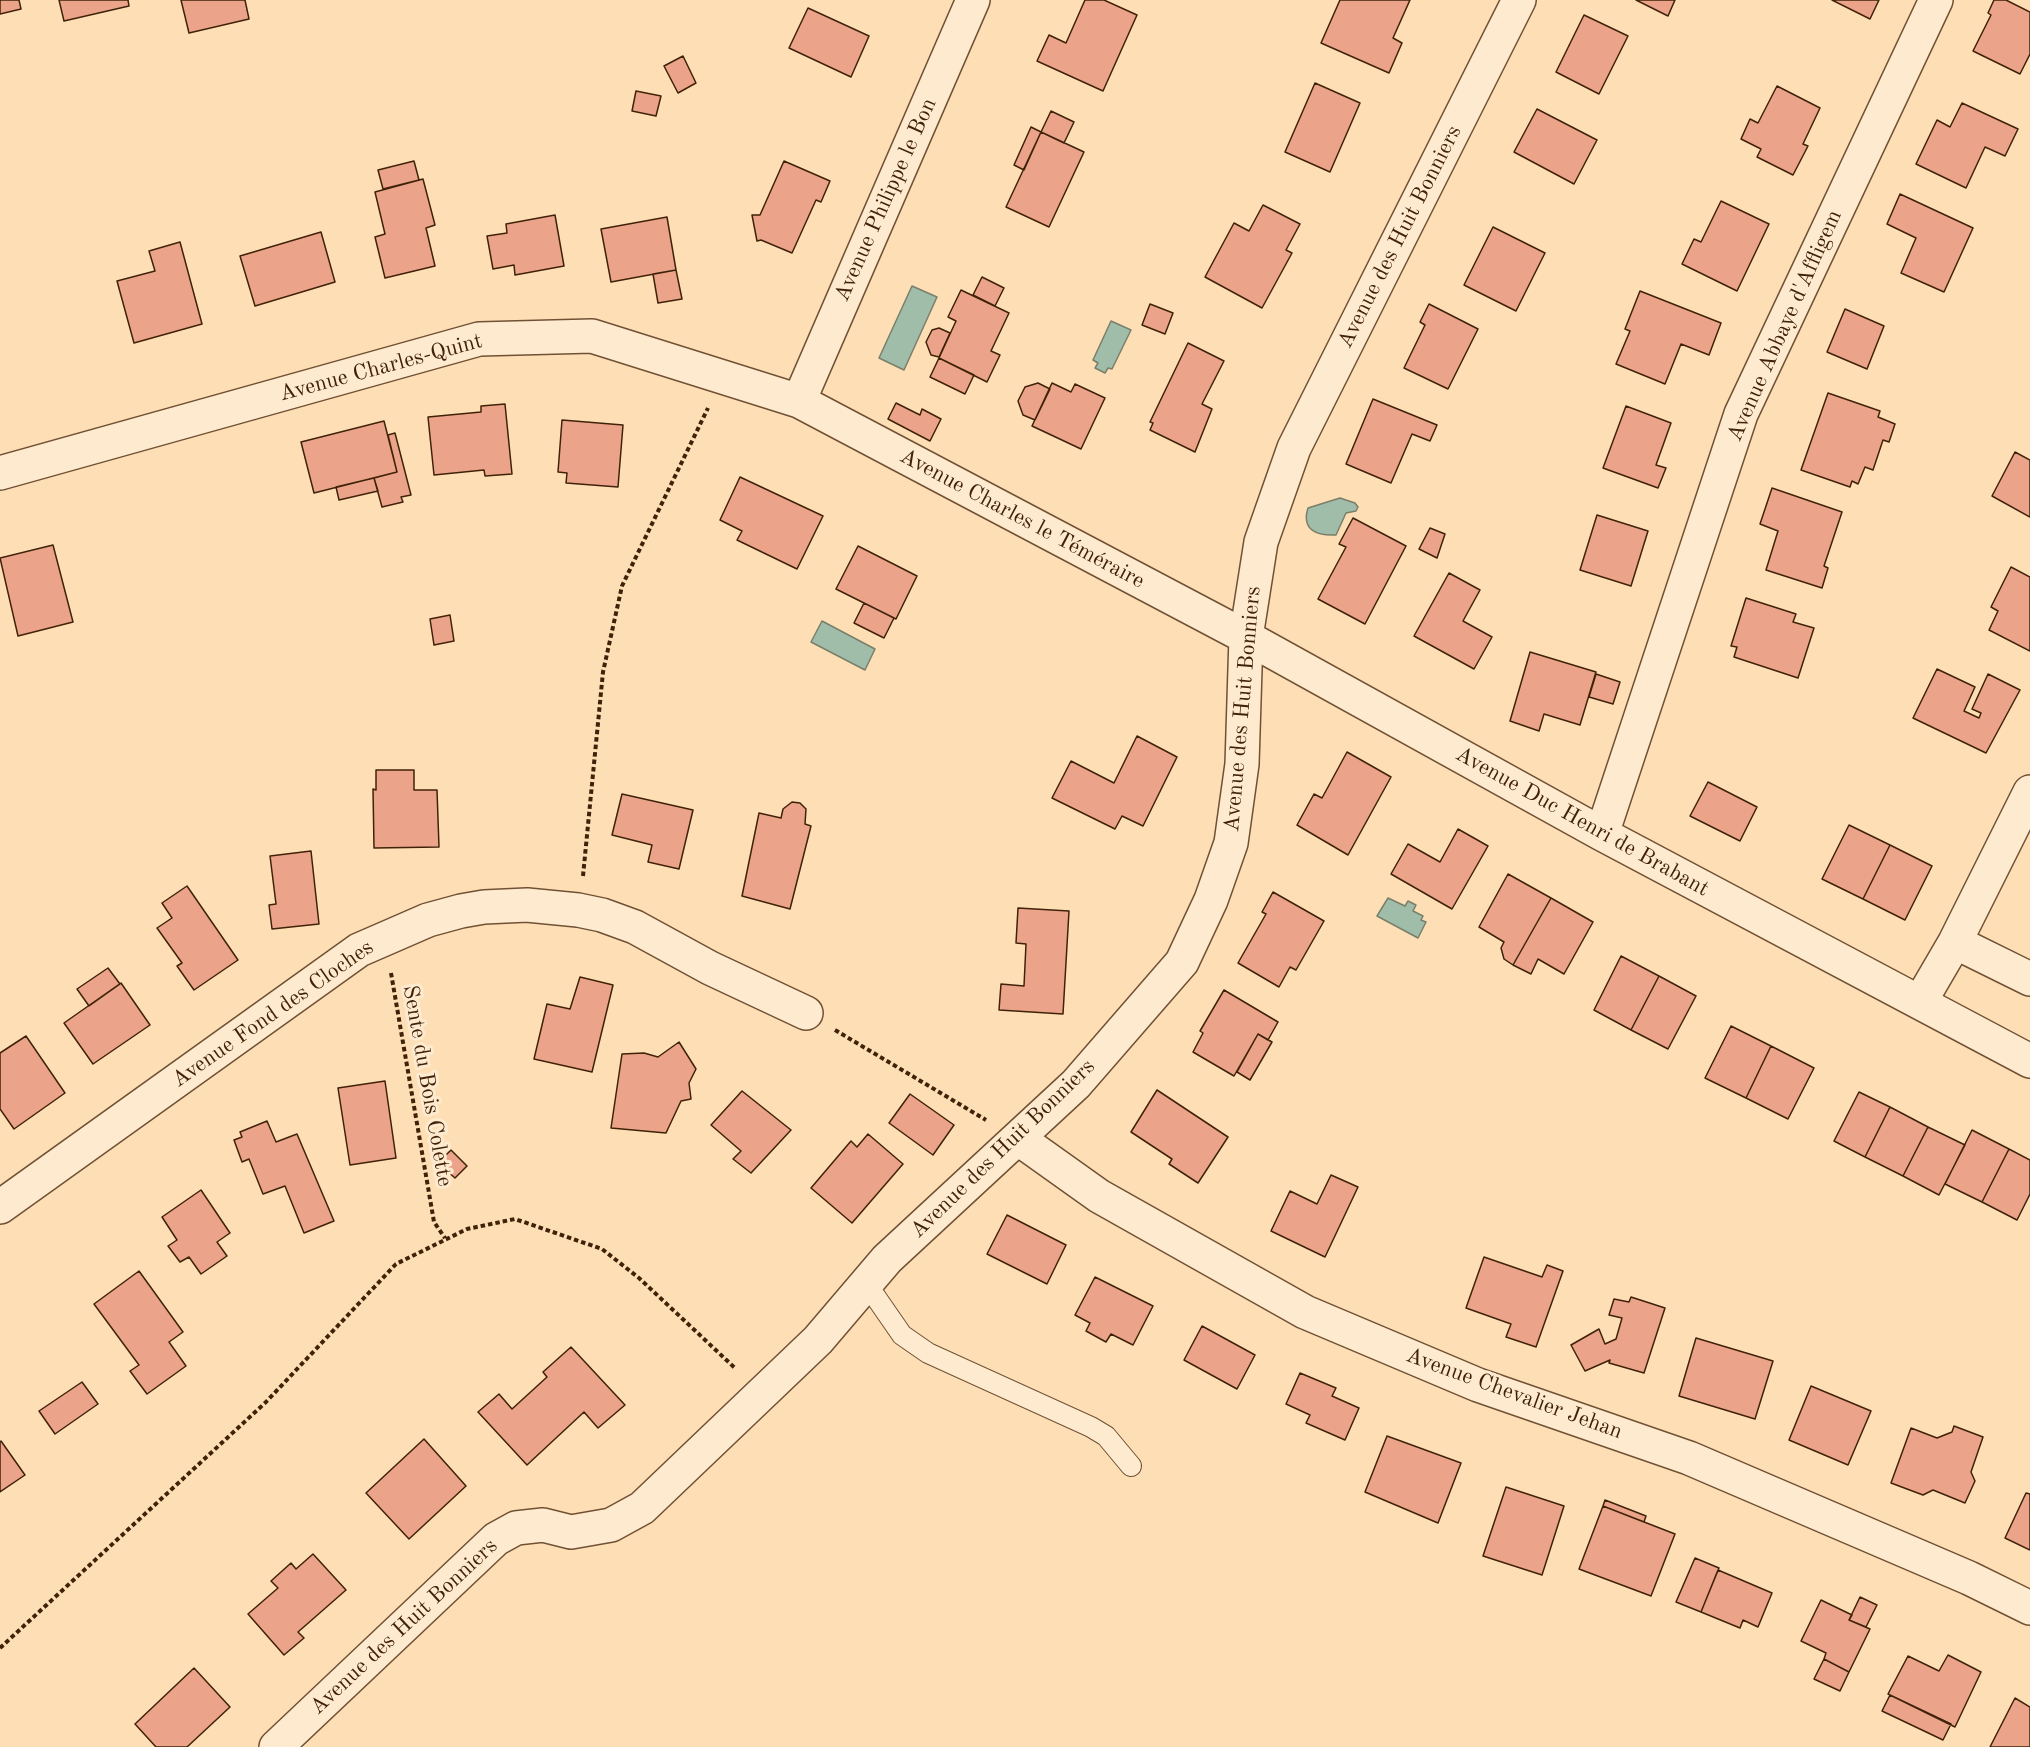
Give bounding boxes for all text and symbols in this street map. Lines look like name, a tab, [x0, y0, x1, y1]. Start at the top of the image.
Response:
street label: Avenue Philippe le Bon	[829, 94, 943, 306]
street label: Avenue des Huit Bonniers	[1332, 121, 1468, 353]
street label: Avenue Abbaye d'Affligem	[1722, 206, 1848, 446]
street label: Avenue Charles-Quint	[277, 328, 485, 408]
street label: Avenue Charles le Téméraire	[895, 443, 1149, 595]
street label: Avenue des Huit Bonniers	[1219, 585, 1267, 833]
street label: Avenue Duc Henri de Brabant	[1451, 741, 1713, 903]
street label: Avenue Fond des Cloches	[167, 934, 379, 1094]
street label: Sente du Bois Colette	[396, 983, 458, 1189]
street label: Avenue des Huit Bonniers	[905, 1054, 1101, 1244]
street label: Avenue Chevalier Jehan	[1402, 1343, 1626, 1445]
street label: Avenue des Huit Bonniers	[305, 1533, 503, 1721]

